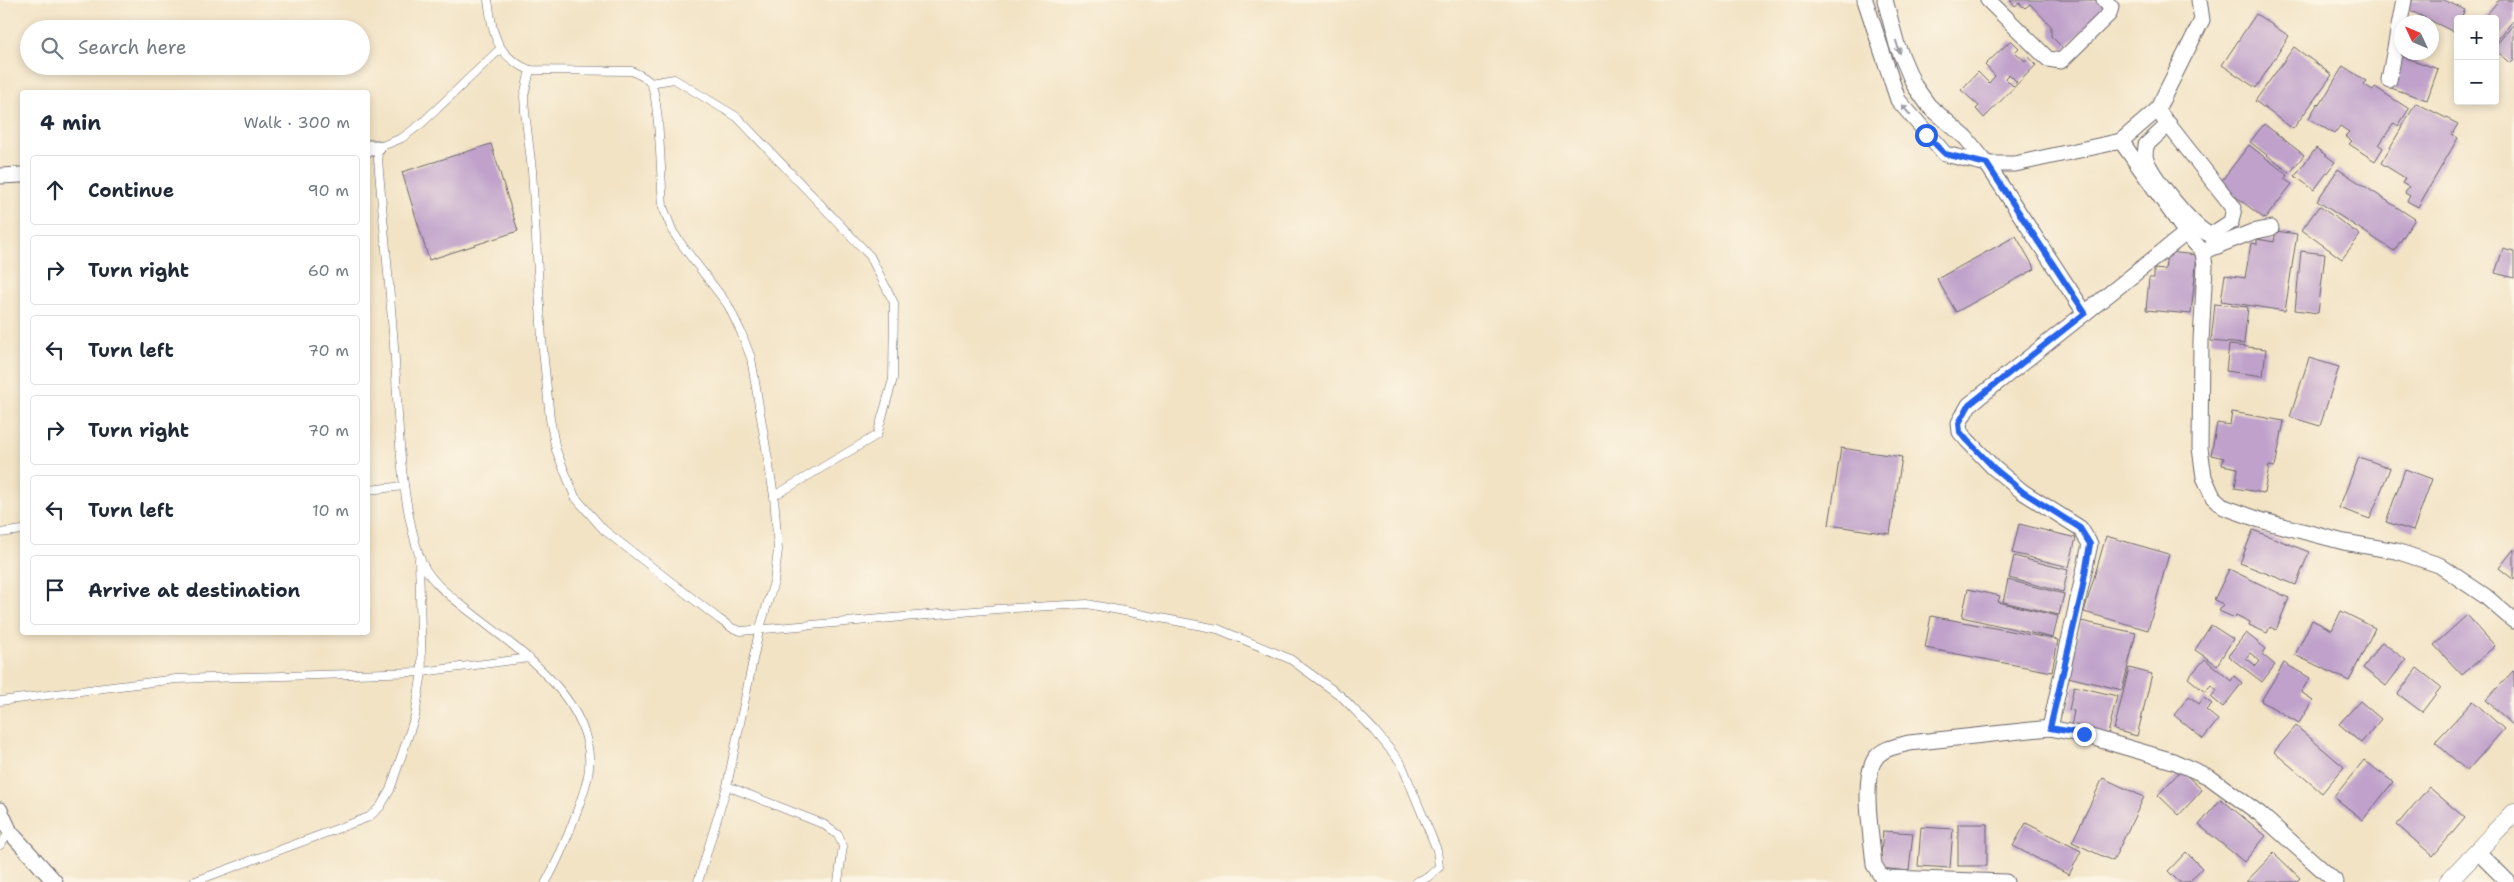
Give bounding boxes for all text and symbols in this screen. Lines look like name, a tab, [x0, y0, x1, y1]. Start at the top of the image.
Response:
north arrow	[2394, 15, 2439, 60]
map controls	[2454, 15, 2499, 105]
button: +	[2454, 15, 2499, 60]
search box	[20, 20, 370, 75]
icon: search	[38, 34, 66, 62]
text: Search here	[78, 35, 187, 60]
one-way arrow	[1895, 40, 1903, 55]
button: −	[2454, 60, 2499, 105]
one-way arrow	[1901, 104, 1912, 117]
text: 4 min	[40, 109, 101, 137]
text: Walk · 300 m	[243, 112, 350, 133]
route start	[1915, 124, 1938, 147]
icon: ahead	[41, 176, 69, 204]
text: Continue	[88, 178, 174, 203]
text: 90 m	[308, 180, 349, 201]
icon: right	[41, 256, 69, 284]
text: Turn right	[88, 258, 189, 283]
text: 60 m	[308, 260, 349, 281]
icon: left	[41, 336, 69, 364]
text: Turn left	[88, 338, 174, 363]
text: 70 m	[308, 340, 349, 361]
icon: right	[41, 416, 69, 444]
text: Turn right	[88, 418, 189, 443]
text: 70 m	[308, 420, 349, 441]
icon: left	[41, 496, 69, 524]
text: Turn left	[88, 498, 174, 523]
text: 10 m	[312, 500, 349, 521]
icon: arrive	[41, 576, 69, 604]
text: Arrive at destination	[88, 578, 300, 603]
route end	[2073, 723, 2096, 746]

